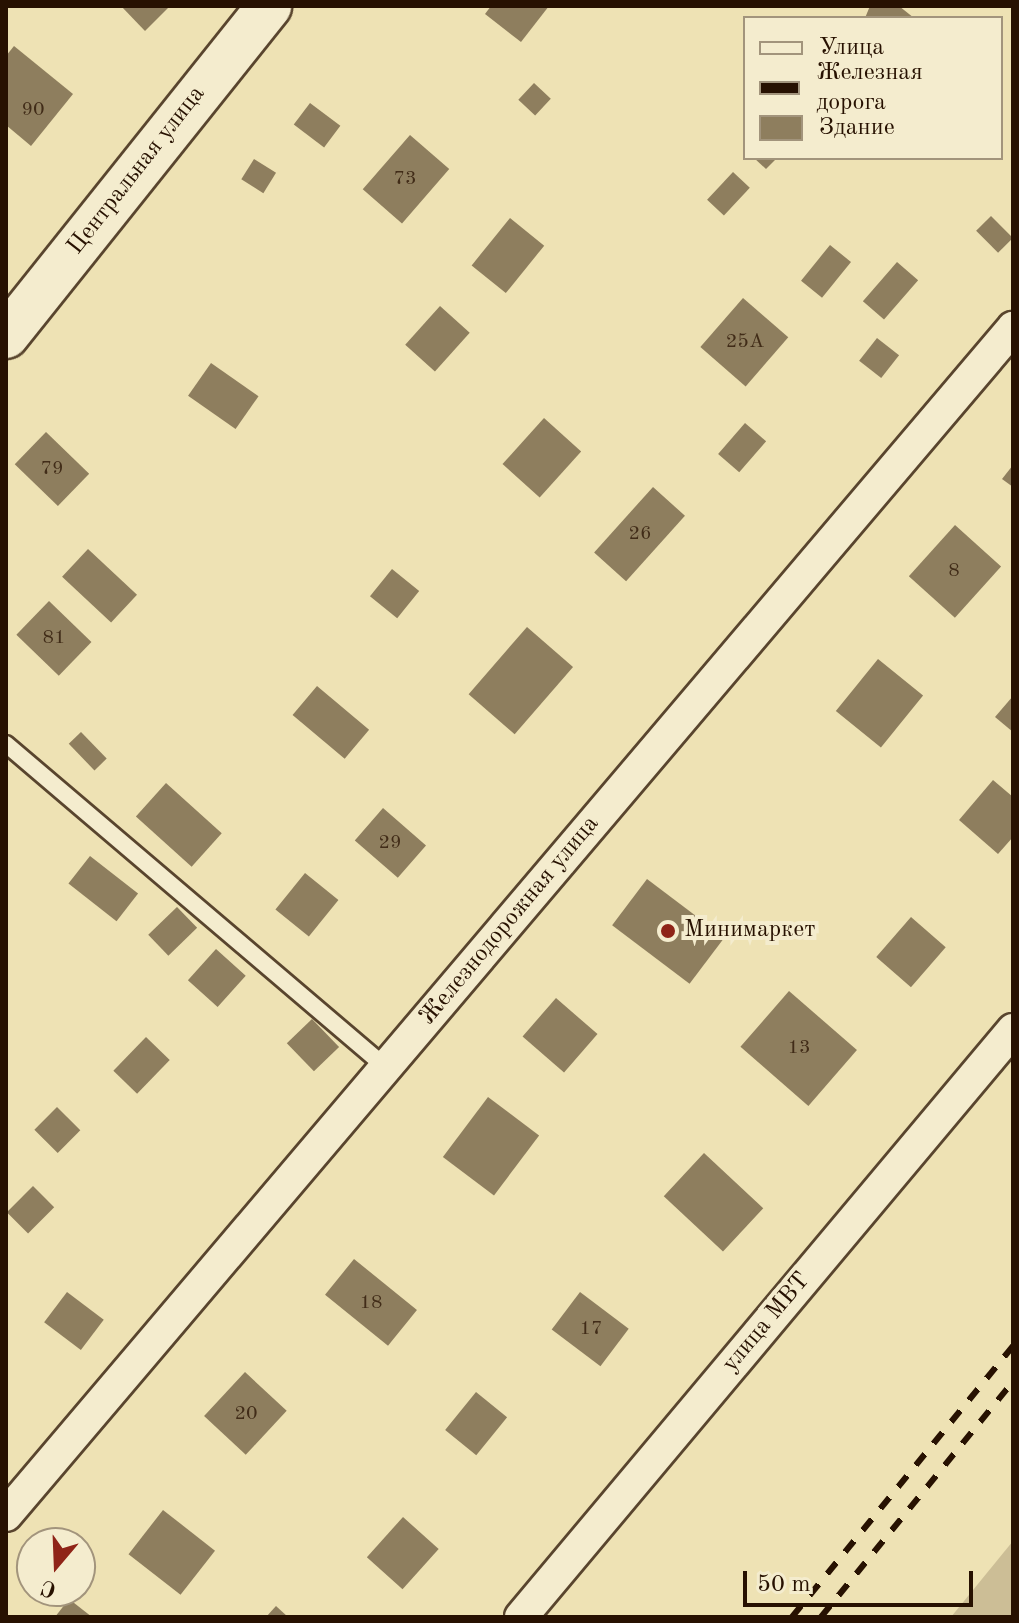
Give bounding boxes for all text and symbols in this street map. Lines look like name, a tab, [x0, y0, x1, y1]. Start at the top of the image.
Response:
legend	[743, 16, 1003, 160]
text: Улица	[819, 36, 884, 60]
text: Железная дорога	[816, 61, 923, 115]
street label: Центральная улица	[62, 81, 212, 261]
house number: 90	[21, 98, 45, 122]
text: Здание	[819, 116, 895, 140]
house number: 73	[393, 167, 417, 191]
house number: 25А	[726, 330, 764, 354]
house number: 79	[40, 457, 64, 481]
house number: 26	[628, 522, 652, 546]
house number: 8	[948, 559, 960, 583]
house number: 81	[42, 626, 66, 650]
street label: Железнодорожная улица	[414, 811, 606, 1031]
house number: 29	[378, 831, 402, 855]
place label: Минимаркет	[684, 917, 816, 945]
marker: Минимаркет	[659, 922, 677, 940]
house number: 13	[787, 1036, 811, 1060]
street label: улица МВТ	[717, 1267, 817, 1379]
house number: 18	[359, 1291, 383, 1315]
house number: 17	[579, 1317, 603, 1341]
house number: 20	[234, 1402, 258, 1426]
north arrow	[16, 1527, 96, 1607]
scale bar	[747, 1555, 977, 1605]
text: 50 m	[757, 1573, 811, 1597]
text: С	[38, 1575, 59, 1601]

